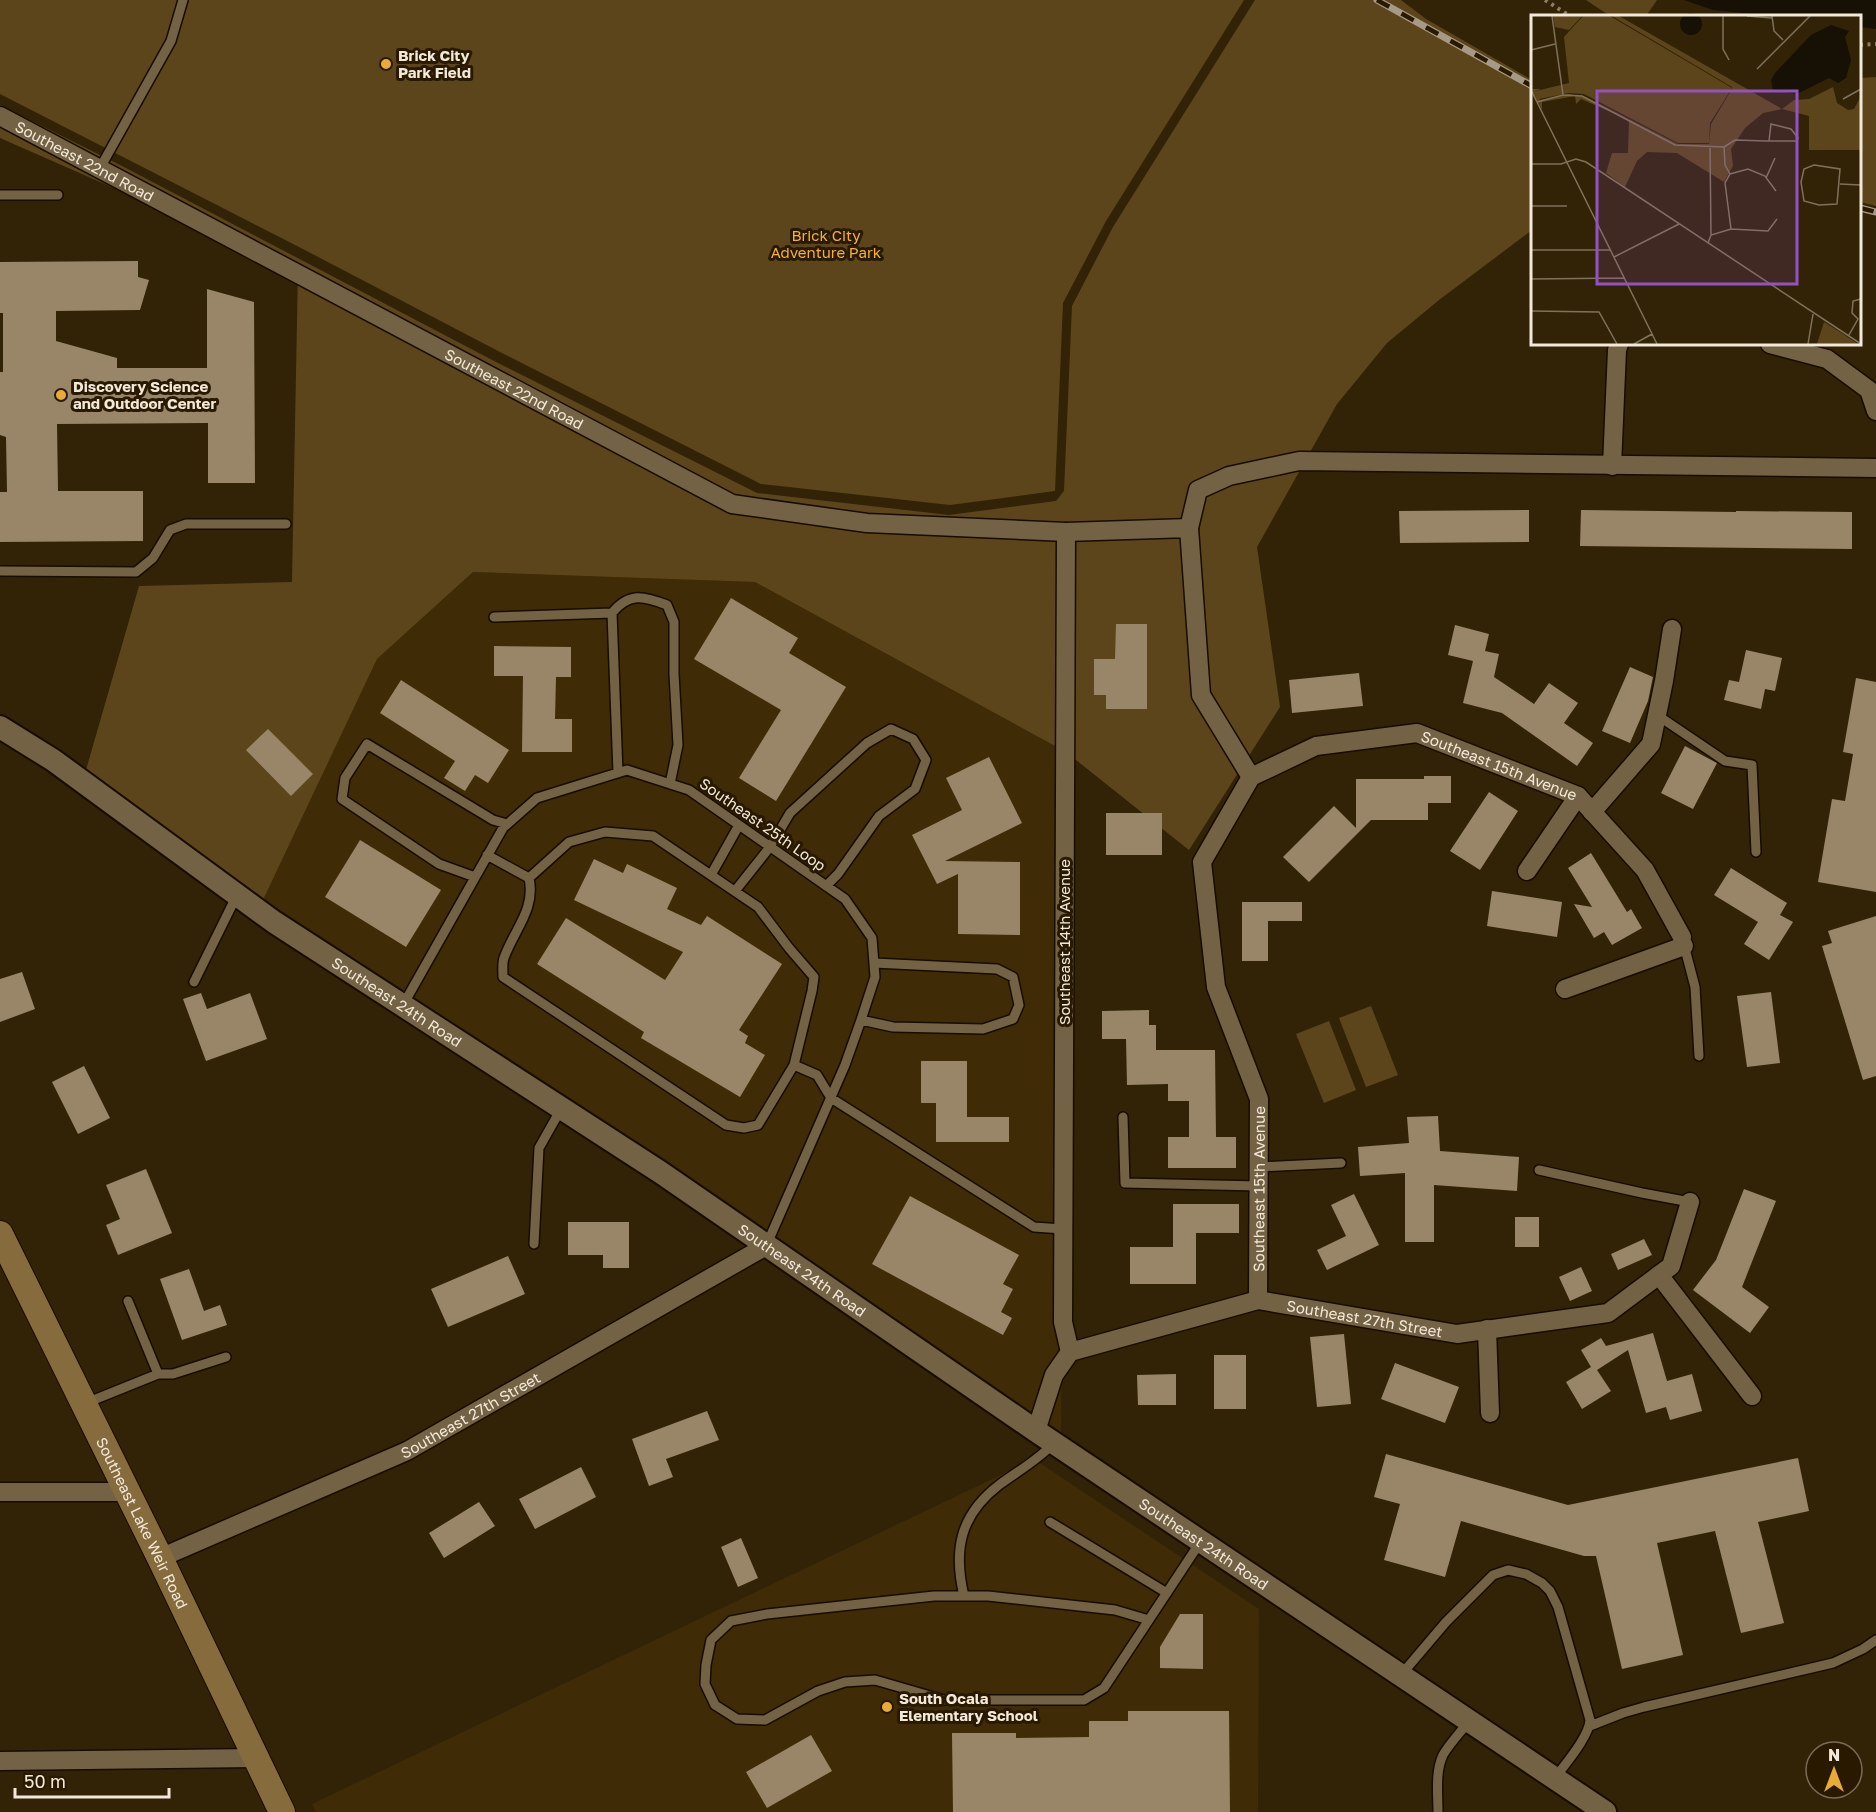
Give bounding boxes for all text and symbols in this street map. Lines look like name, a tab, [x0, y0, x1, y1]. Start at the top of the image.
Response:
inset map	[1531, 15, 1861, 345]
place label: Brick City Park Field	[398, 46, 471, 81]
marker: Brick City Park Field	[379, 57, 393, 71]
street label: Southeast 22nd Road	[12, 117, 157, 205]
park label: Brick City Adventure Park	[771, 226, 882, 261]
street label: Southeast 22nd Road	[442, 344, 587, 433]
place label: Discovery Science and Outdoor Center	[73, 377, 216, 412]
marker: Discovery Science and Outdoor Center	[54, 388, 68, 402]
street label: Southeast 15th Avenue	[1419, 727, 1580, 804]
street label: Southeast 25th Loop	[696, 774, 830, 874]
street label: Southeast 14th Avenue	[1055, 859, 1073, 1025]
street label: Southeast 24th Road	[329, 953, 465, 1050]
street label: Southeast 15th Avenue	[1249, 1106, 1268, 1272]
street label: Southeast 24th Road	[735, 1220, 870, 1320]
street label: Southeast 27th Street	[1285, 1296, 1444, 1340]
street label: Southeast 27th Street	[398, 1368, 543, 1462]
street label: Southeast Lake Weir Road	[93, 1434, 192, 1611]
street label: Southeast 24th Road	[1136, 1494, 1272, 1593]
place label: South Ocala Elementary School	[899, 1689, 1038, 1724]
marker: South Ocala Elementary School	[880, 1700, 894, 1714]
north arrow	[1804, 1740, 1864, 1800]
text: N	[1828, 1745, 1840, 1765]
scale bar	[15, 1761, 170, 1799]
text: 50 m	[24, 1770, 66, 1792]

